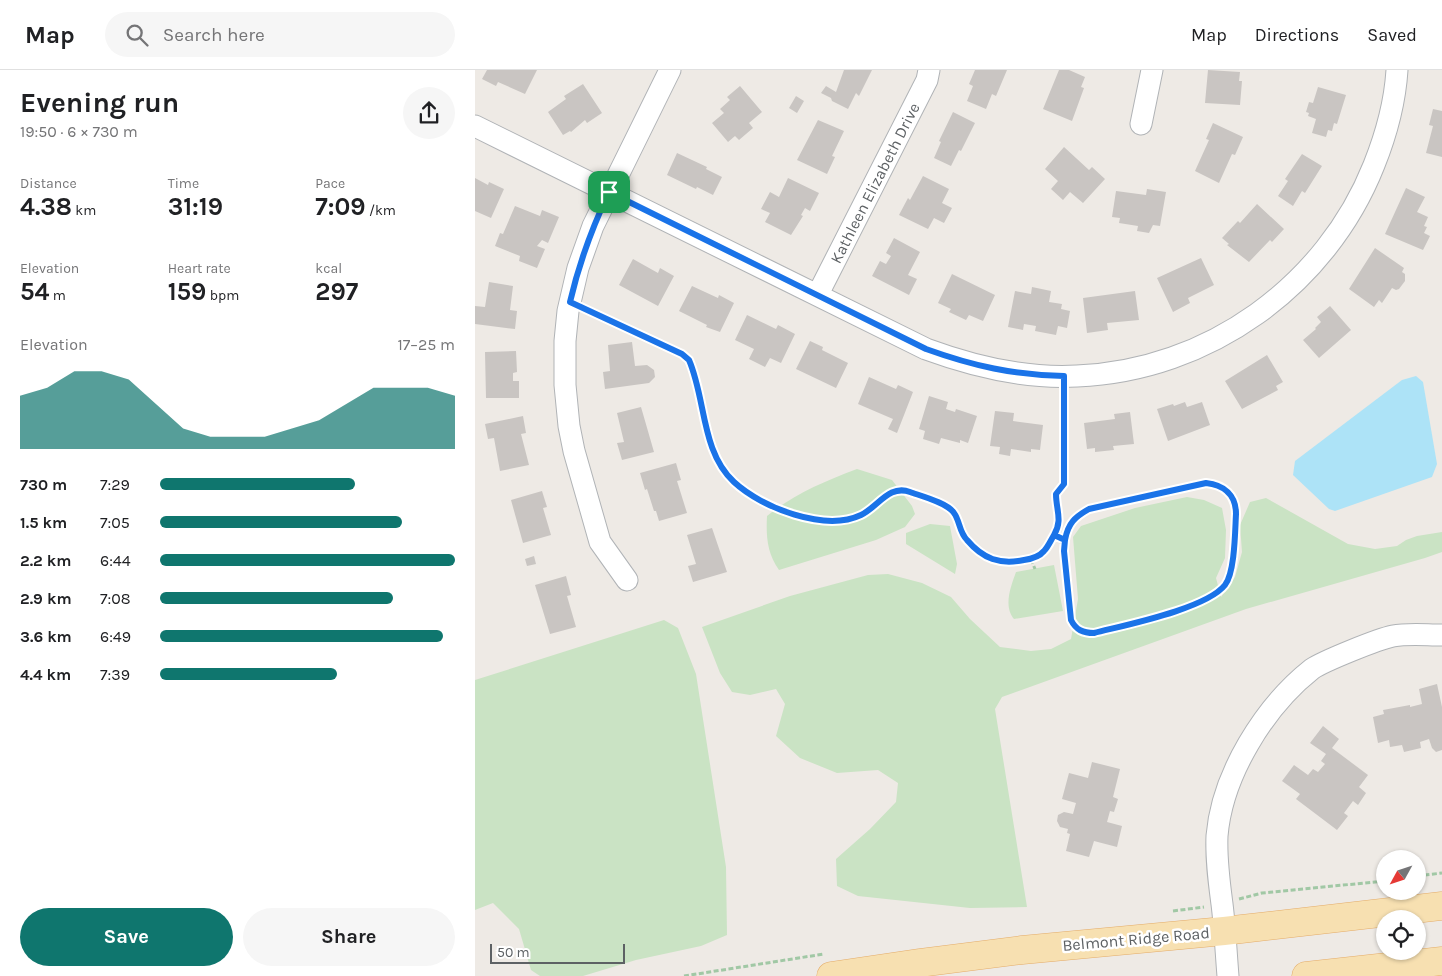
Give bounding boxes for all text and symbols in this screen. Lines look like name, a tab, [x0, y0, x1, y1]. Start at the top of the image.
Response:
search box	[105, 12, 455, 57]
text: Map	[25, 21, 75, 49]
icon: search	[123, 21, 151, 49]
text: Search here	[163, 24, 265, 46]
text: Map	[1191, 24, 1227, 46]
text: Directions	[1255, 24, 1339, 46]
text: Saved	[1367, 24, 1417, 46]
text: Evening run	[20, 86, 179, 119]
button: share	[403, 87, 455, 139]
street label: Kathleen Elizabeth Drive	[826, 99, 924, 267]
text: 19:50 · 6 × 730 m	[20, 122, 138, 141]
pin	[588, 171, 630, 213]
text: Distance	[20, 175, 77, 192]
text: Time	[168, 175, 199, 192]
text: Pace	[315, 175, 345, 192]
icon: arrive	[595, 178, 623, 206]
text: 4.38	[20, 192, 72, 221]
text: 31:19	[168, 192, 223, 221]
text: 7:09	[315, 192, 366, 221]
text: km	[72, 202, 96, 219]
text: /km	[366, 202, 396, 219]
text: Elevation	[20, 260, 79, 277]
text: Heart rate	[168, 260, 231, 277]
text: kcal	[315, 260, 342, 277]
text: 54	[20, 277, 49, 306]
text: 159	[168, 277, 206, 306]
text: 297	[315, 277, 358, 306]
text: m	[49, 287, 66, 304]
text: bpm	[206, 287, 239, 304]
text: Elevation	[20, 335, 88, 354]
text: 17–25 m	[398, 335, 455, 354]
text: 730 m	[20, 475, 67, 494]
text: 7:29	[100, 475, 130, 494]
text: 1.5 km	[20, 513, 67, 532]
text: 7:05	[100, 513, 130, 532]
text: 2.2 km	[20, 551, 72, 570]
text: 6:44	[100, 551, 131, 570]
text: 2.9 km	[20, 589, 72, 608]
text: 7:08	[100, 589, 131, 608]
text: 3.6 km	[20, 627, 72, 646]
text: 6:49	[100, 627, 131, 646]
text: 4.4 km	[20, 665, 71, 684]
text: 7:39	[100, 665, 130, 684]
north arrow	[1376, 850, 1426, 900]
map controls	[1376, 850, 1426, 960]
button: Save	[20, 908, 233, 966]
button: Share	[243, 908, 455, 966]
button: locate	[1376, 910, 1426, 960]
street label: Belmont Ridge Road	[1062, 923, 1210, 955]
scale bar	[490, 941, 625, 964]
text: 50 m	[497, 944, 530, 961]

